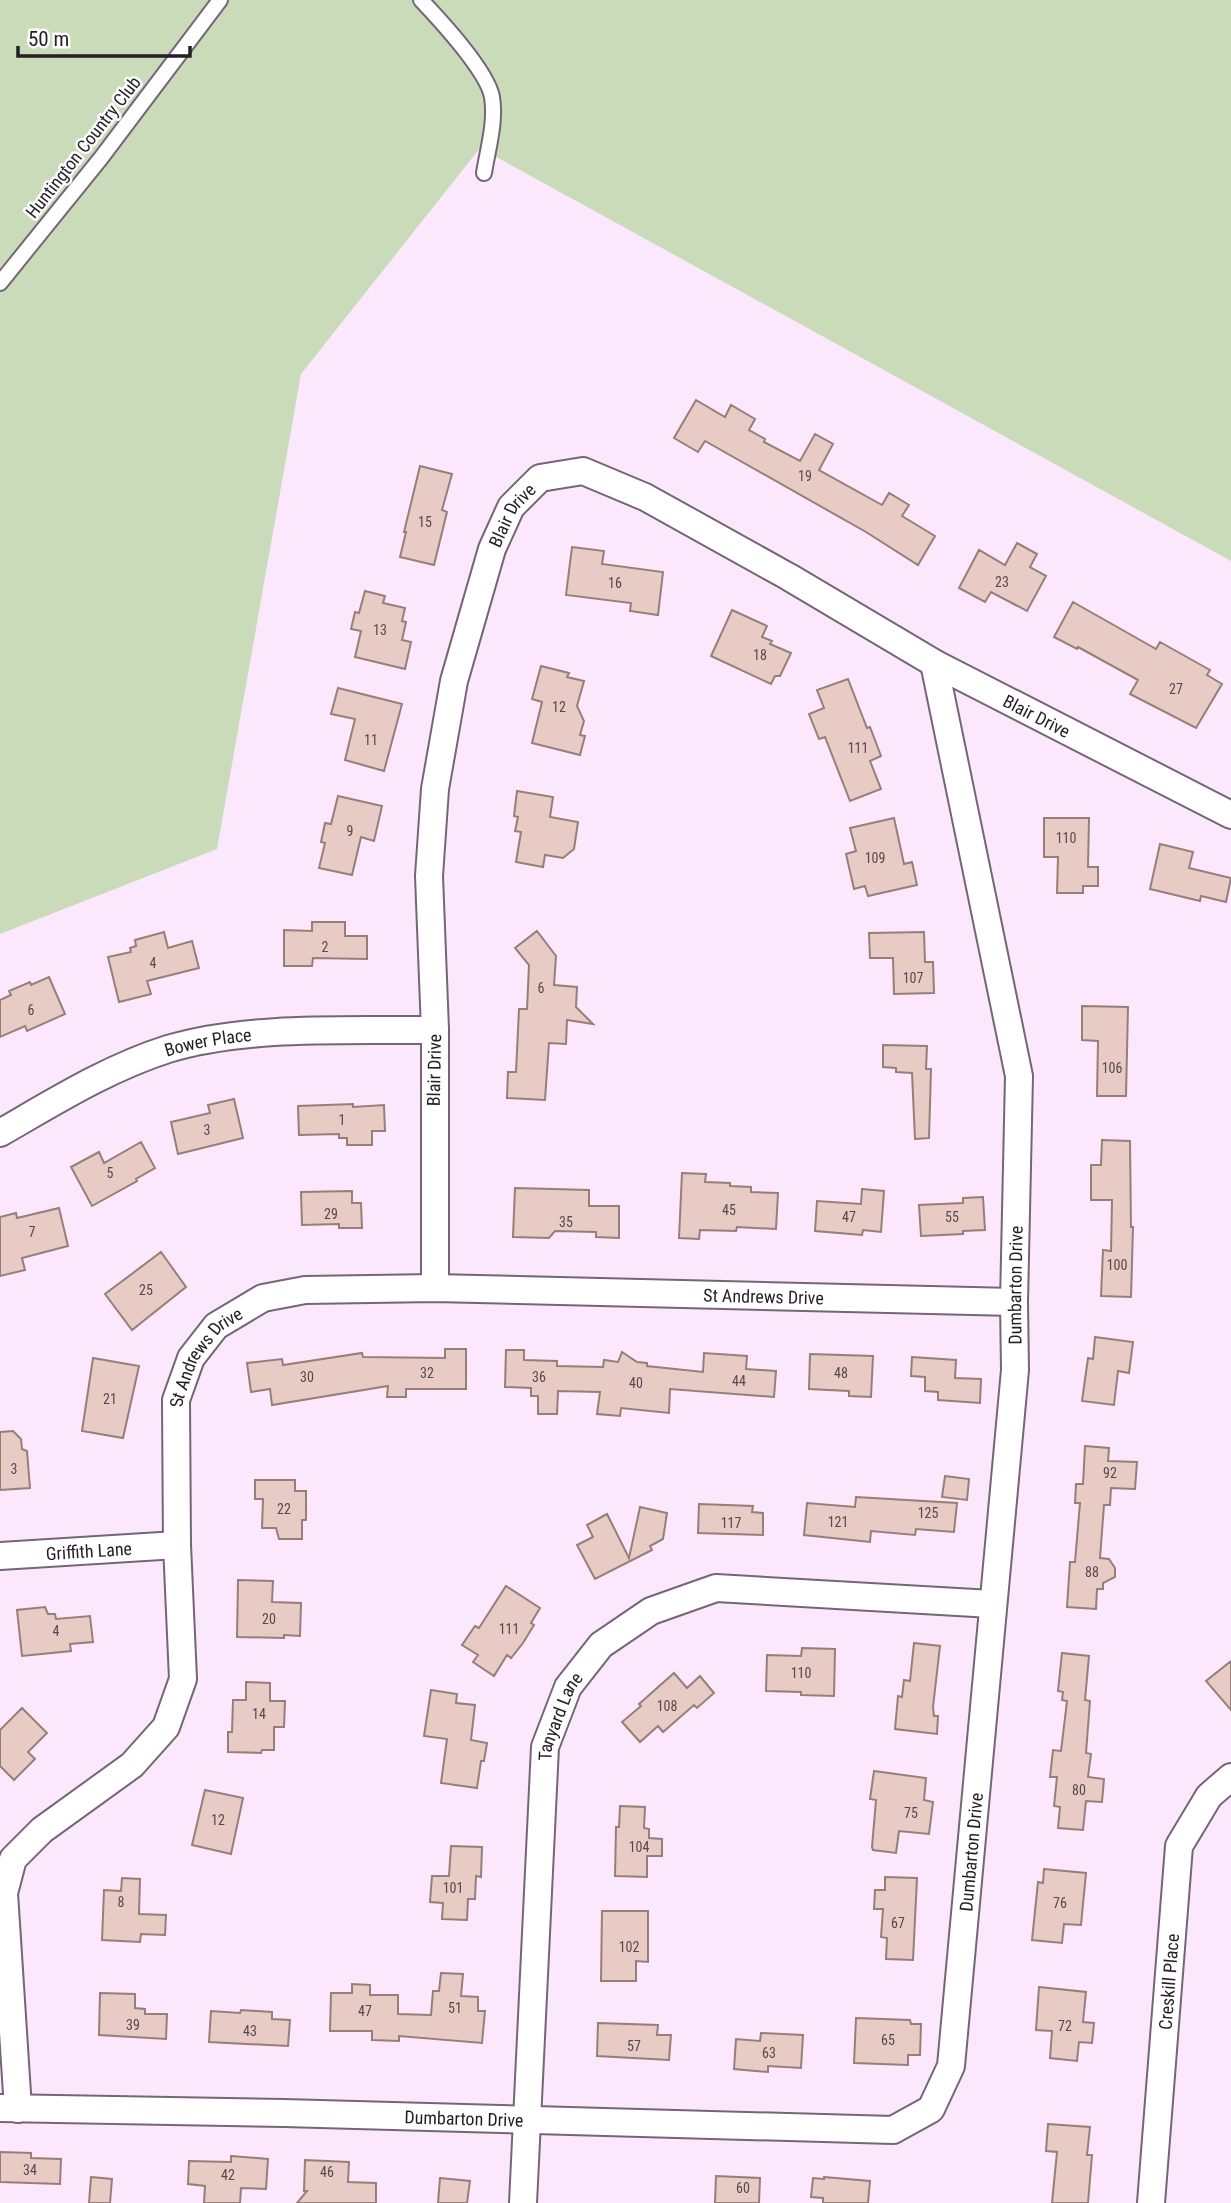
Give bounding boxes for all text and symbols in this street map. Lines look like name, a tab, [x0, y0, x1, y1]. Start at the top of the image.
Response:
scale bar	[18, 14, 189, 58]
text: 50 m	[28, 27, 69, 51]
street label: Huntington Country Club	[21, 72, 145, 222]
house number: 19	[798, 468, 812, 484]
street label: Blair Drive	[484, 479, 539, 550]
house number: 15	[418, 514, 432, 530]
house number: 23	[995, 574, 1009, 590]
house number: 16	[608, 575, 622, 591]
house number: 13	[373, 622, 387, 638]
house number: 18	[753, 647, 767, 663]
house number: 27	[1169, 681, 1183, 697]
street label: Blair Drive	[1000, 690, 1074, 741]
house number: 12	[552, 699, 566, 715]
house number: 11	[364, 732, 378, 748]
house number: 111	[848, 740, 868, 756]
house number: 9	[347, 823, 353, 839]
house number: 110	[1056, 830, 1076, 846]
house number: 109	[865, 850, 885, 866]
house number: 2	[322, 939, 329, 955]
house number: 4	[150, 955, 157, 971]
house number: 107	[903, 970, 923, 986]
house number: 6	[538, 980, 545, 996]
house number: 6	[28, 1002, 35, 1018]
street label: Bower Place	[162, 1023, 252, 1060]
street label: Blair Drive	[423, 1034, 445, 1106]
house number: 106	[1102, 1060, 1122, 1076]
house number: 1	[339, 1112, 345, 1128]
house number: 3	[204, 1122, 210, 1138]
house number: 5	[107, 1165, 114, 1181]
house number: 45	[722, 1202, 736, 1218]
house number: 29	[324, 1206, 338, 1222]
house number: 47	[842, 1209, 856, 1225]
house number: 55	[945, 1209, 959, 1225]
house number: 35	[559, 1214, 573, 1230]
house number: 7	[29, 1224, 36, 1240]
street label: Dumbarton Drive	[1003, 1225, 1026, 1345]
house number: 100	[1107, 1257, 1127, 1273]
house number: 25	[139, 1282, 153, 1298]
street label: St Andrews Drive	[703, 1284, 824, 1308]
street label: St Andrews Drive	[165, 1302, 246, 1407]
house number: 32	[420, 1365, 434, 1381]
house number: 48	[834, 1365, 848, 1381]
house number: 30	[300, 1369, 314, 1385]
house number: 36	[532, 1369, 546, 1385]
house number: 44	[732, 1373, 746, 1389]
house number: 40	[629, 1375, 643, 1391]
house number: 21	[103, 1391, 117, 1407]
house number: 3	[11, 1461, 17, 1477]
house number: 92	[1103, 1465, 1117, 1481]
house number: 22	[277, 1501, 291, 1517]
house number: 125	[918, 1505, 938, 1521]
house number: 121	[828, 1514, 848, 1530]
house number: 117	[721, 1515, 741, 1531]
street label: Griffith Lane	[45, 1537, 132, 1564]
house number: 88	[1085, 1564, 1099, 1580]
house number: 20	[262, 1611, 276, 1627]
house number: 111	[499, 1621, 519, 1637]
house number: 4	[53, 1623, 60, 1639]
house number: 110	[791, 1665, 811, 1681]
street label: Tanyard Lane	[534, 1668, 586, 1761]
house number: 108	[657, 1698, 677, 1714]
house number: 14	[252, 1706, 266, 1722]
house number: 80	[1072, 1782, 1086, 1798]
street label: Dumbarton Drive	[955, 1792, 987, 1912]
house number: 75	[904, 1805, 918, 1821]
house number: 12	[211, 1812, 225, 1828]
house number: 104	[629, 1839, 649, 1855]
house number: 101	[443, 1880, 463, 1896]
house number: 8	[118, 1894, 125, 1910]
house number: 76	[1053, 1895, 1067, 1911]
house number: 67	[891, 1915, 905, 1931]
street label: Creskill Place	[1154, 1933, 1183, 2031]
house number: 102	[619, 1939, 639, 1955]
house number: 51	[448, 2000, 462, 2016]
house number: 47	[358, 2003, 372, 2019]
house number: 39	[126, 2017, 140, 2033]
house number: 72	[1058, 2018, 1072, 2034]
house number: 43	[243, 2023, 257, 2039]
house number: 65	[881, 2032, 895, 2048]
house number: 57	[627, 2038, 641, 2054]
house number: 63	[762, 2045, 776, 2061]
street label: Dumbarton Drive	[404, 2106, 524, 2130]
house number: 34	[23, 2162, 37, 2178]
house number: 46	[320, 2164, 334, 2180]
house number: 42	[221, 2167, 235, 2183]
house number: 60	[736, 2180, 750, 2196]

